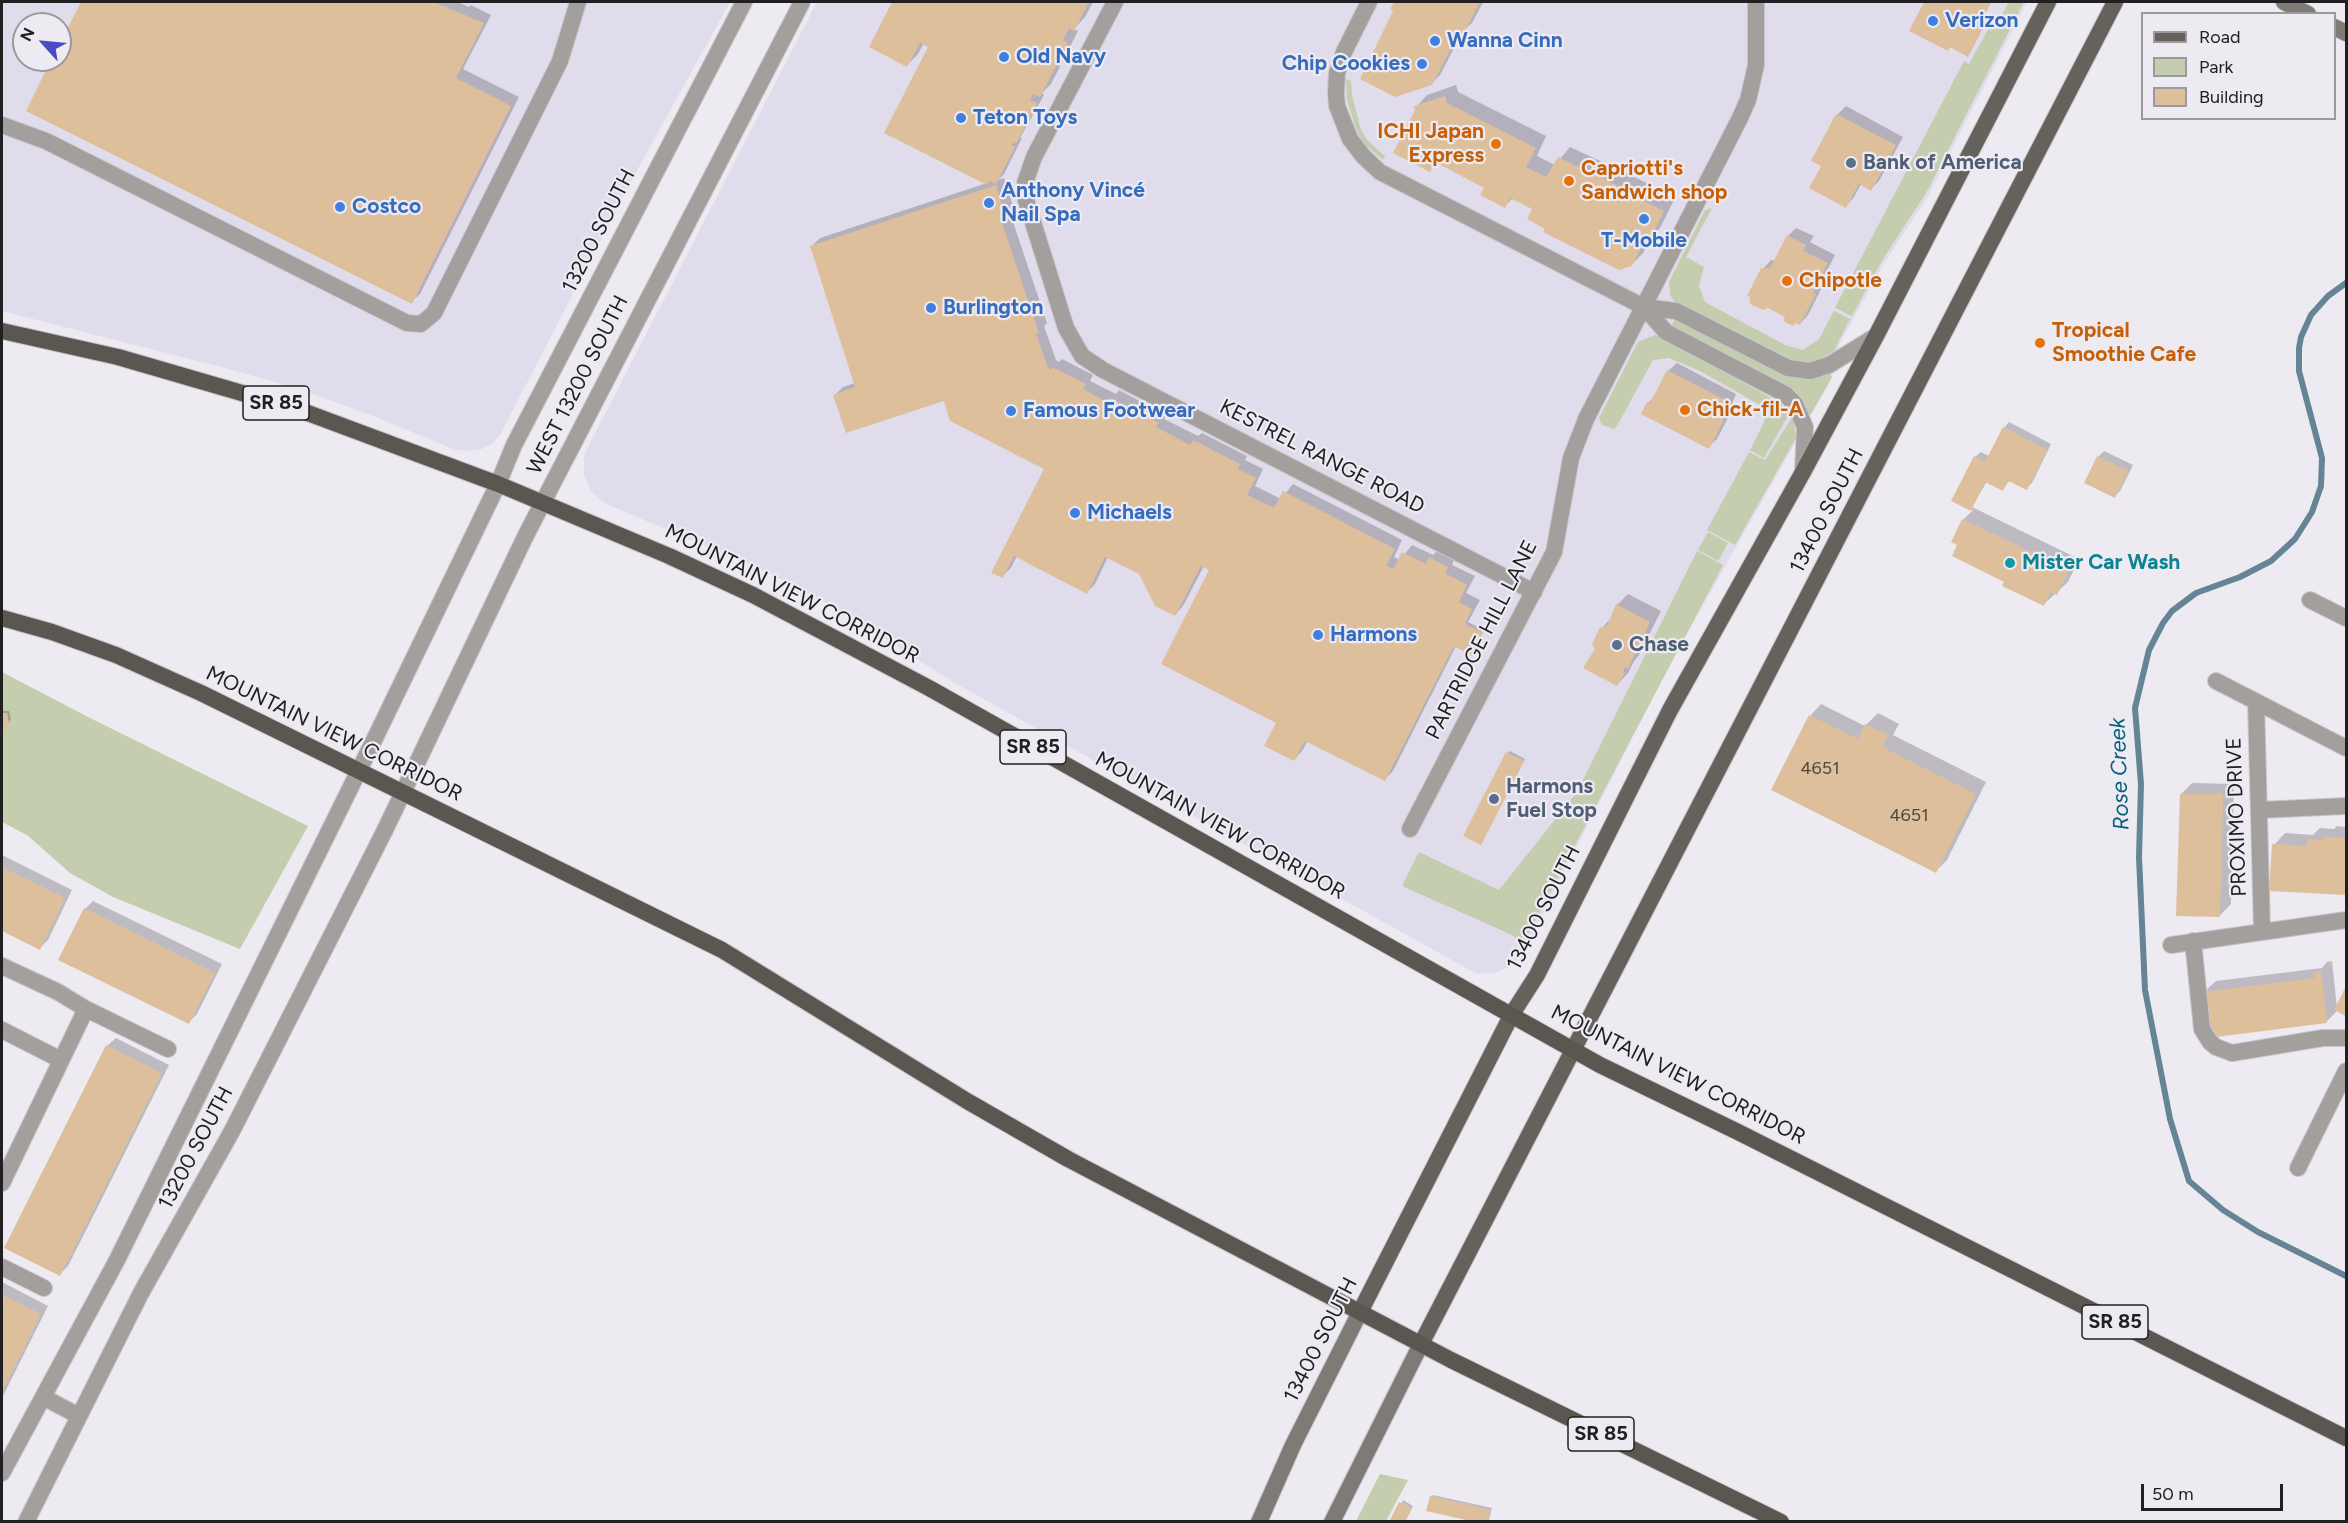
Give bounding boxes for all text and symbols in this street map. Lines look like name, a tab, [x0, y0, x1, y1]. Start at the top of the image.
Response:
place label: Verizon	[1945, 8, 2019, 34]
north arrow	[12, 12, 72, 72]
legend	[2141, 12, 2336, 120]
marker: Verizon	[1926, 14, 1940, 28]
text: N	[16, 25, 39, 44]
text: Road	[2199, 26, 2240, 48]
place label: Wanna Cinn	[1447, 28, 1563, 54]
marker: Wanna Cinn	[1428, 34, 1442, 48]
place label: Old Navy	[1016, 44, 1106, 70]
marker: Old Navy	[997, 50, 1011, 64]
place label: Chip Cookies	[1282, 51, 1410, 77]
text: Park	[2199, 56, 2233, 78]
marker: Chip Cookies	[1415, 57, 1429, 71]
text: Building	[2199, 86, 2264, 108]
place label: Teton Toys	[973, 105, 1077, 131]
marker: Teton Toys	[954, 111, 968, 125]
place label: ICHI Japan Express	[1377, 119, 1484, 169]
marker: ICHI Japan Express	[1489, 137, 1503, 151]
place label: Bank of America	[1863, 150, 2022, 176]
place label: Capriotti's Sandwich shop	[1581, 156, 1727, 206]
marker: Bank of America	[1844, 156, 1858, 170]
street label: 13200 SOUTH	[557, 165, 641, 297]
marker: Capriotti's Sandwich shop	[1562, 174, 1576, 188]
place label: Anthony Vincé Nail Spa	[1001, 178, 1145, 228]
place label: Costco	[352, 194, 421, 220]
marker: Anthony Vincé Nail Spa	[982, 196, 996, 210]
marker: Costco	[333, 200, 347, 214]
marker: T-Mobile	[1637, 212, 1651, 226]
place label: T-Mobile	[1601, 228, 1687, 254]
place label: Chipotle	[1799, 268, 1882, 294]
marker: Chipotle	[1780, 274, 1794, 288]
street label: WEST 13200 SOUTH	[522, 291, 634, 479]
place label: Burlington	[943, 295, 1043, 321]
marker: Burlington	[924, 301, 938, 315]
place label: Tropical Smoothie Cafe	[2052, 318, 2196, 368]
marker: Tropical Smoothie Cafe	[2033, 336, 2047, 350]
road number: SR 85	[243, 386, 309, 420]
street label: KESTREL RANGE ROAD	[1215, 394, 1429, 520]
place label: Chick-fil-A	[1697, 397, 1804, 423]
place label: Famous Footwear	[1023, 398, 1195, 424]
marker: Chick-fil-A	[1678, 403, 1692, 417]
marker: Famous Footwear	[1004, 404, 1018, 418]
street label: 13400 SOUTH	[1785, 444, 1869, 578]
place label: Michaels	[1087, 500, 1172, 526]
marker: Michaels	[1068, 506, 1082, 520]
street label: MOUNTAIN VIEW CORRIDOR	[661, 519, 923, 669]
street label: PARTRIDGE HILL LANE	[1421, 536, 1543, 744]
place label: Mister Car Wash	[2022, 550, 2180, 576]
marker: Mister Car Wash	[2003, 556, 2017, 570]
place label: Harmons	[1330, 622, 1417, 648]
marker: Harmons	[1311, 628, 1325, 642]
place label: Chase	[1629, 632, 1689, 658]
marker: Chase	[1610, 638, 1624, 652]
street label: MOUNTAIN VIEW CORRIDOR	[202, 661, 466, 807]
water label: Rose Creek	[2105, 717, 2135, 831]
road number: SR 85	[1000, 730, 1066, 764]
street label: PROXIMO DRIVE	[2222, 737, 2252, 897]
street label: MOUNTAIN VIEW CORRIDOR	[1091, 747, 1349, 905]
house number: 4651	[1800, 758, 1840, 780]
place label: Harmons Fuel Stop	[1506, 774, 1597, 824]
marker: Harmons Fuel Stop	[1487, 792, 1501, 806]
house number: 4651	[1889, 805, 1929, 827]
street label: 13400 SOUTH	[1502, 841, 1586, 975]
street label: MOUNTAIN VIEW CORRIDOR	[1547, 1000, 1809, 1150]
street label: 13200 SOUTH	[153, 1082, 239, 1214]
street label: 13400 SOUTH	[1279, 1273, 1363, 1407]
road number: SR 85	[2082, 1305, 2148, 1339]
road number: SR 85	[1568, 1417, 1634, 1451]
scale bar	[2144, 1472, 2286, 1510]
text: 50 m	[2152, 1483, 2194, 1505]

